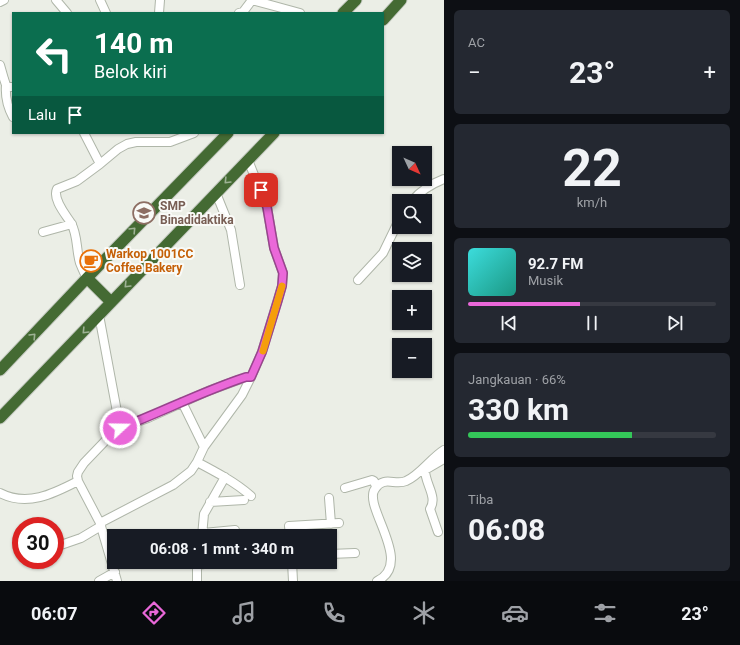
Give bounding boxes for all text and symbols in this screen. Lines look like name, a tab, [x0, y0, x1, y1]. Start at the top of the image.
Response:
text: 140 m	[94, 27, 173, 60]
icon: left	[28, 28, 80, 80]
text: AC	[468, 35, 485, 50]
text: 23°	[569, 55, 615, 90]
text: −	[468, 60, 481, 85]
text: +	[704, 60, 716, 85]
text: Belok kiri	[94, 61, 167, 82]
icon: arrive	[64, 104, 86, 126]
text: Lalu	[28, 106, 56, 124]
text: 22	[562, 138, 622, 199]
north arrow	[392, 146, 432, 186]
map controls	[392, 146, 432, 378]
pin	[244, 173, 278, 207]
one-way arrow	[224, 176, 232, 184]
icon: arrive	[250, 179, 272, 201]
button: search	[392, 194, 432, 234]
text: km/h	[577, 195, 607, 210]
place label: SMP Binadidaktika	[160, 199, 234, 227]
school or university icon: SMP Binadidaktika	[131, 200, 157, 226]
one-way arrow	[129, 227, 136, 235]
button: layers	[392, 242, 432, 282]
place label: Warkop 1001CC Coffee Bakery	[106, 247, 193, 275]
cafe icon: Warkop 1001CC Coffee Bakery	[78, 248, 104, 274]
text: 92.7 FM	[528, 255, 583, 273]
text: Musik	[528, 273, 563, 288]
one-way arrow	[124, 280, 132, 288]
button: +	[392, 290, 432, 330]
icon: previous	[498, 312, 520, 334]
icon: pause	[581, 312, 603, 334]
icon: next	[664, 312, 686, 334]
one-way arrow	[82, 326, 89, 333]
one-way arrow	[28, 333, 35, 341]
button: −	[392, 338, 432, 378]
text: Jangkauan · 66%	[468, 372, 566, 387]
text: 330 km	[468, 392, 569, 427]
position arrow	[99, 407, 141, 449]
text: Tiba	[468, 492, 493, 507]
text: 06:08	[468, 512, 545, 547]
speed limit sign: 30	[12, 517, 64, 569]
text: 06:08 · 1 mnt · 340 m	[150, 540, 294, 558]
icon: directions	[140, 599, 168, 627]
icon: music	[230, 599, 258, 627]
icon: phone	[320, 599, 348, 627]
icon: climate	[410, 599, 438, 627]
icon: car	[501, 599, 529, 627]
icon: filters	[591, 599, 619, 627]
text: 06:07	[31, 603, 78, 624]
text: 23°	[681, 603, 709, 624]

